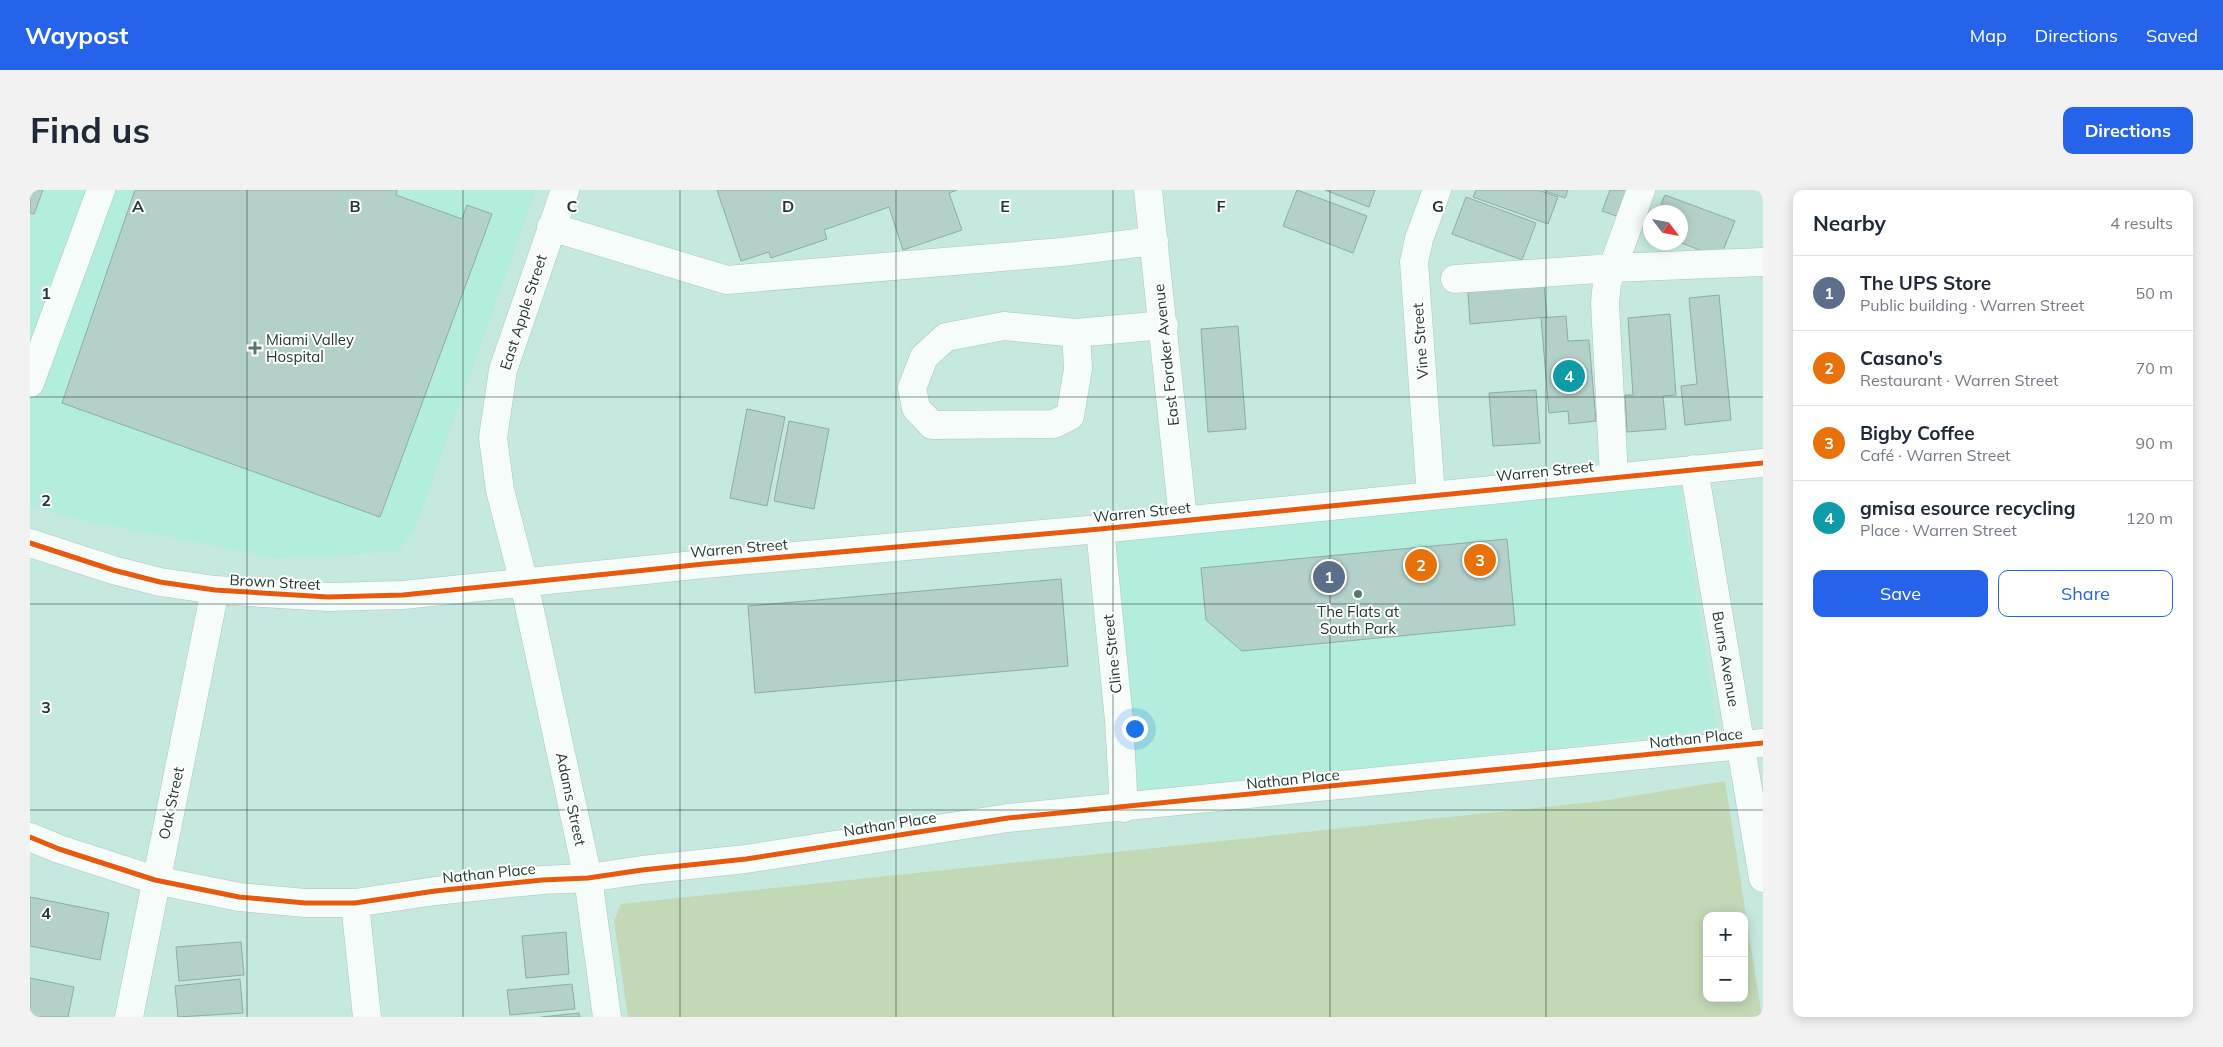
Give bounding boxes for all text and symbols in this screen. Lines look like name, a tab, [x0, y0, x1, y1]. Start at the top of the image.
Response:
text: Waypost	[25, 20, 128, 50]
text: Map	[1970, 24, 2007, 47]
text: Directions	[2035, 24, 2118, 47]
text: Saved	[2146, 24, 2198, 47]
button: Directions	[2063, 107, 2193, 154]
text: Find us	[30, 108, 150, 152]
text: A	[132, 196, 144, 216]
text: B	[349, 196, 361, 216]
text: C	[567, 196, 578, 216]
text: D	[782, 196, 794, 216]
text: E	[1000, 196, 1010, 216]
text: F	[1216, 196, 1226, 216]
text: G	[1432, 196, 1444, 216]
north arrow	[1643, 205, 1688, 250]
text: Nearby	[1813, 210, 1886, 236]
text: 4 results	[2110, 213, 2173, 233]
street label: East Apple Street	[495, 252, 551, 372]
text: The UPS Store	[1860, 271, 1991, 295]
text: 1	[41, 283, 51, 303]
street label: East Foraker Avenue	[1149, 283, 1183, 427]
text: 1	[1824, 283, 1834, 303]
text: 50 m	[2136, 283, 2173, 303]
text: Public building · Warren Street	[1860, 295, 2084, 315]
street label: Vine Street	[1408, 302, 1432, 380]
place label: Miami Valley Hospital	[266, 330, 354, 366]
marker: Miami Valley Hospital	[248, 341, 262, 355]
text: Casano's	[1860, 346, 1943, 370]
pin: 4	[1553, 357, 1585, 395]
text: 2	[1824, 358, 1834, 378]
text: 70 m	[2136, 358, 2173, 378]
text: Restaurant · Warren Street	[1860, 370, 2059, 390]
text: Bigby Coffee	[1860, 421, 1975, 445]
text: 3	[1824, 433, 1834, 453]
text: 90 m	[2136, 433, 2173, 453]
text: Café · Warren Street	[1860, 445, 2011, 465]
street label: Warren Street	[1495, 456, 1595, 486]
text: 2	[41, 490, 51, 510]
text: gmisa esource recycling	[1860, 496, 2076, 520]
street label: Warren Street	[1092, 497, 1192, 527]
text: 4	[1824, 508, 1834, 528]
text: 120 m	[2126, 508, 2173, 528]
text: Place · Warren Street	[1860, 520, 2017, 540]
street label: Warren Street	[689, 534, 789, 562]
pin: 3	[1464, 541, 1496, 579]
pin: 2	[1405, 546, 1437, 584]
pin: 1	[1313, 558, 1345, 596]
street label: Brown Street	[229, 570, 321, 594]
button: Save	[1813, 570, 1988, 617]
button: Share	[1998, 570, 2173, 617]
marker: The Flats at South Park	[1352, 588, 1364, 600]
place label: The Flats at South Park	[1317, 602, 1399, 638]
street label: Burns Avenue	[1708, 610, 1744, 708]
street label: Cline Street	[1098, 613, 1126, 695]
text: 3	[41, 697, 51, 717]
your location	[1122, 716, 1148, 742]
street label: Nathan Place	[1648, 724, 1744, 752]
street label: Adams Street	[552, 751, 590, 847]
street label: Oak Street	[154, 765, 188, 841]
street label: Nathan Place	[1245, 765, 1341, 793]
street label: Nathan Place	[842, 807, 938, 841]
street label: Nathan Place	[441, 859, 537, 887]
text: 4	[41, 903, 51, 923]
map controls	[1703, 912, 1748, 1002]
button: +	[1703, 912, 1748, 957]
button: −	[1703, 957, 1748, 1002]

